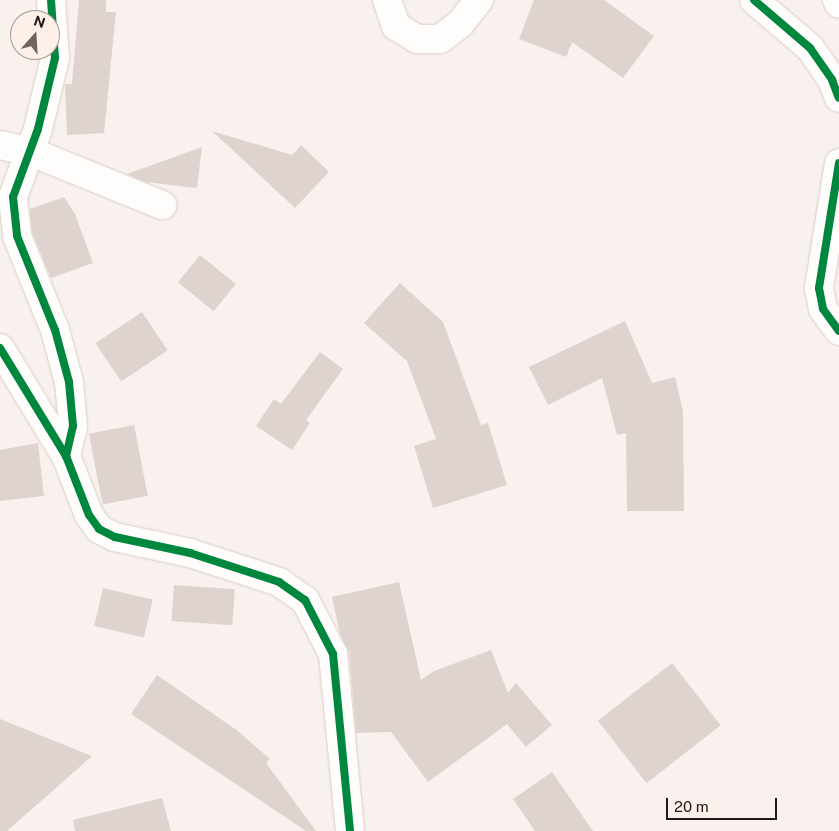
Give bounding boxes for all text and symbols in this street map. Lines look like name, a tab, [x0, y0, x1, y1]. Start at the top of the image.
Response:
north arrow	[10, 10, 60, 60]
text: N	[32, 12, 47, 31]
scale bar	[669, 788, 780, 820]
text: 20 m	[674, 798, 709, 815]

